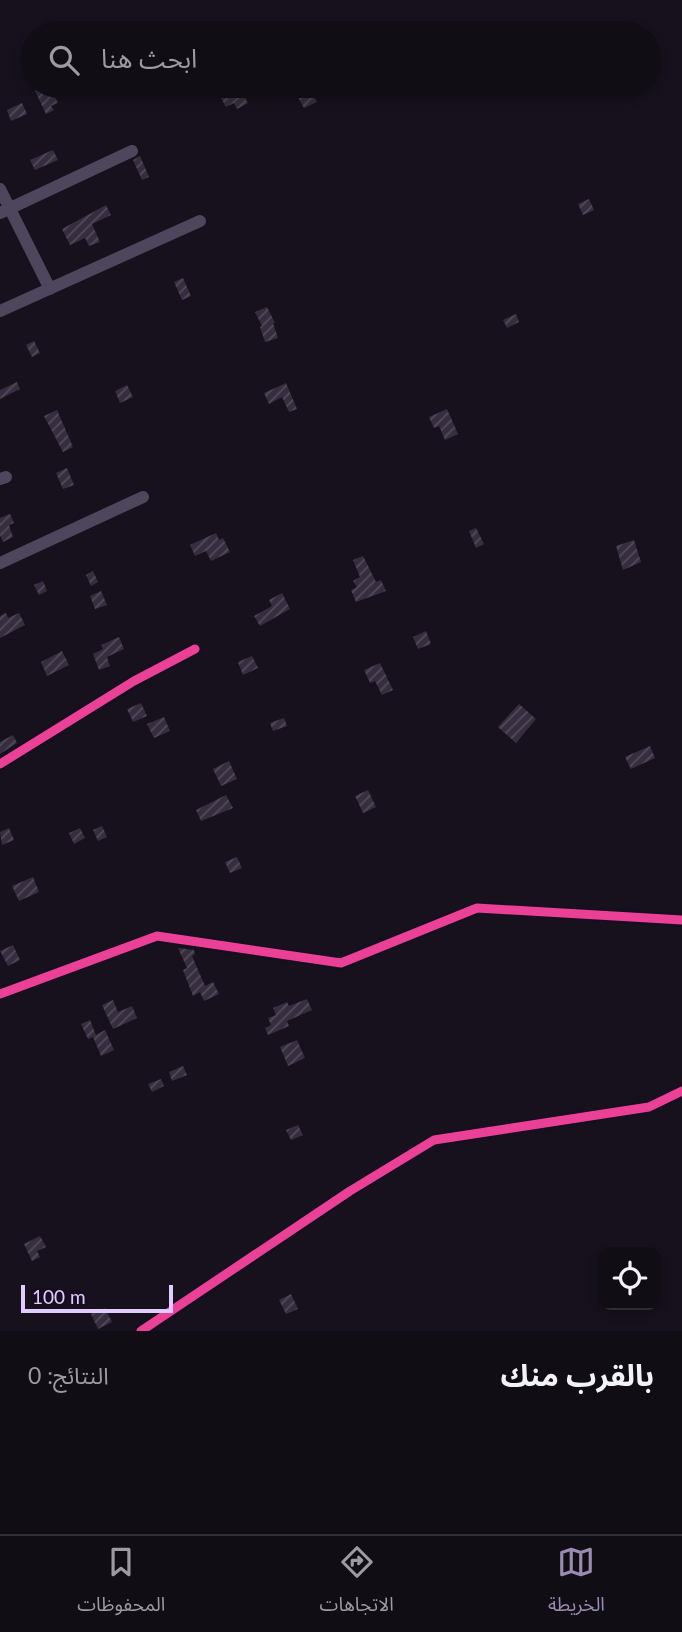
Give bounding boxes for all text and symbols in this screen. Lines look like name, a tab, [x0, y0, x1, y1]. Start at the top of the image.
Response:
search box	[21, 21, 661, 98]
icon: search	[45, 41, 83, 79]
text: ابحث هنا	[101, 42, 197, 74]
map controls	[598, 1247, 661, 1310]
button: locate	[598, 1247, 661, 1310]
scale bar	[21, 1282, 173, 1314]
text: 100 m	[32, 1285, 86, 1308]
text: بالقرب منك	[500, 1356, 654, 1392]
text: النتائج: 0	[28, 1361, 109, 1389]
tab: المحفوظات	[77, 1543, 165, 1625]
tab: الاتجاهات	[320, 1543, 394, 1625]
tab: الخريطة	[548, 1543, 605, 1625]

